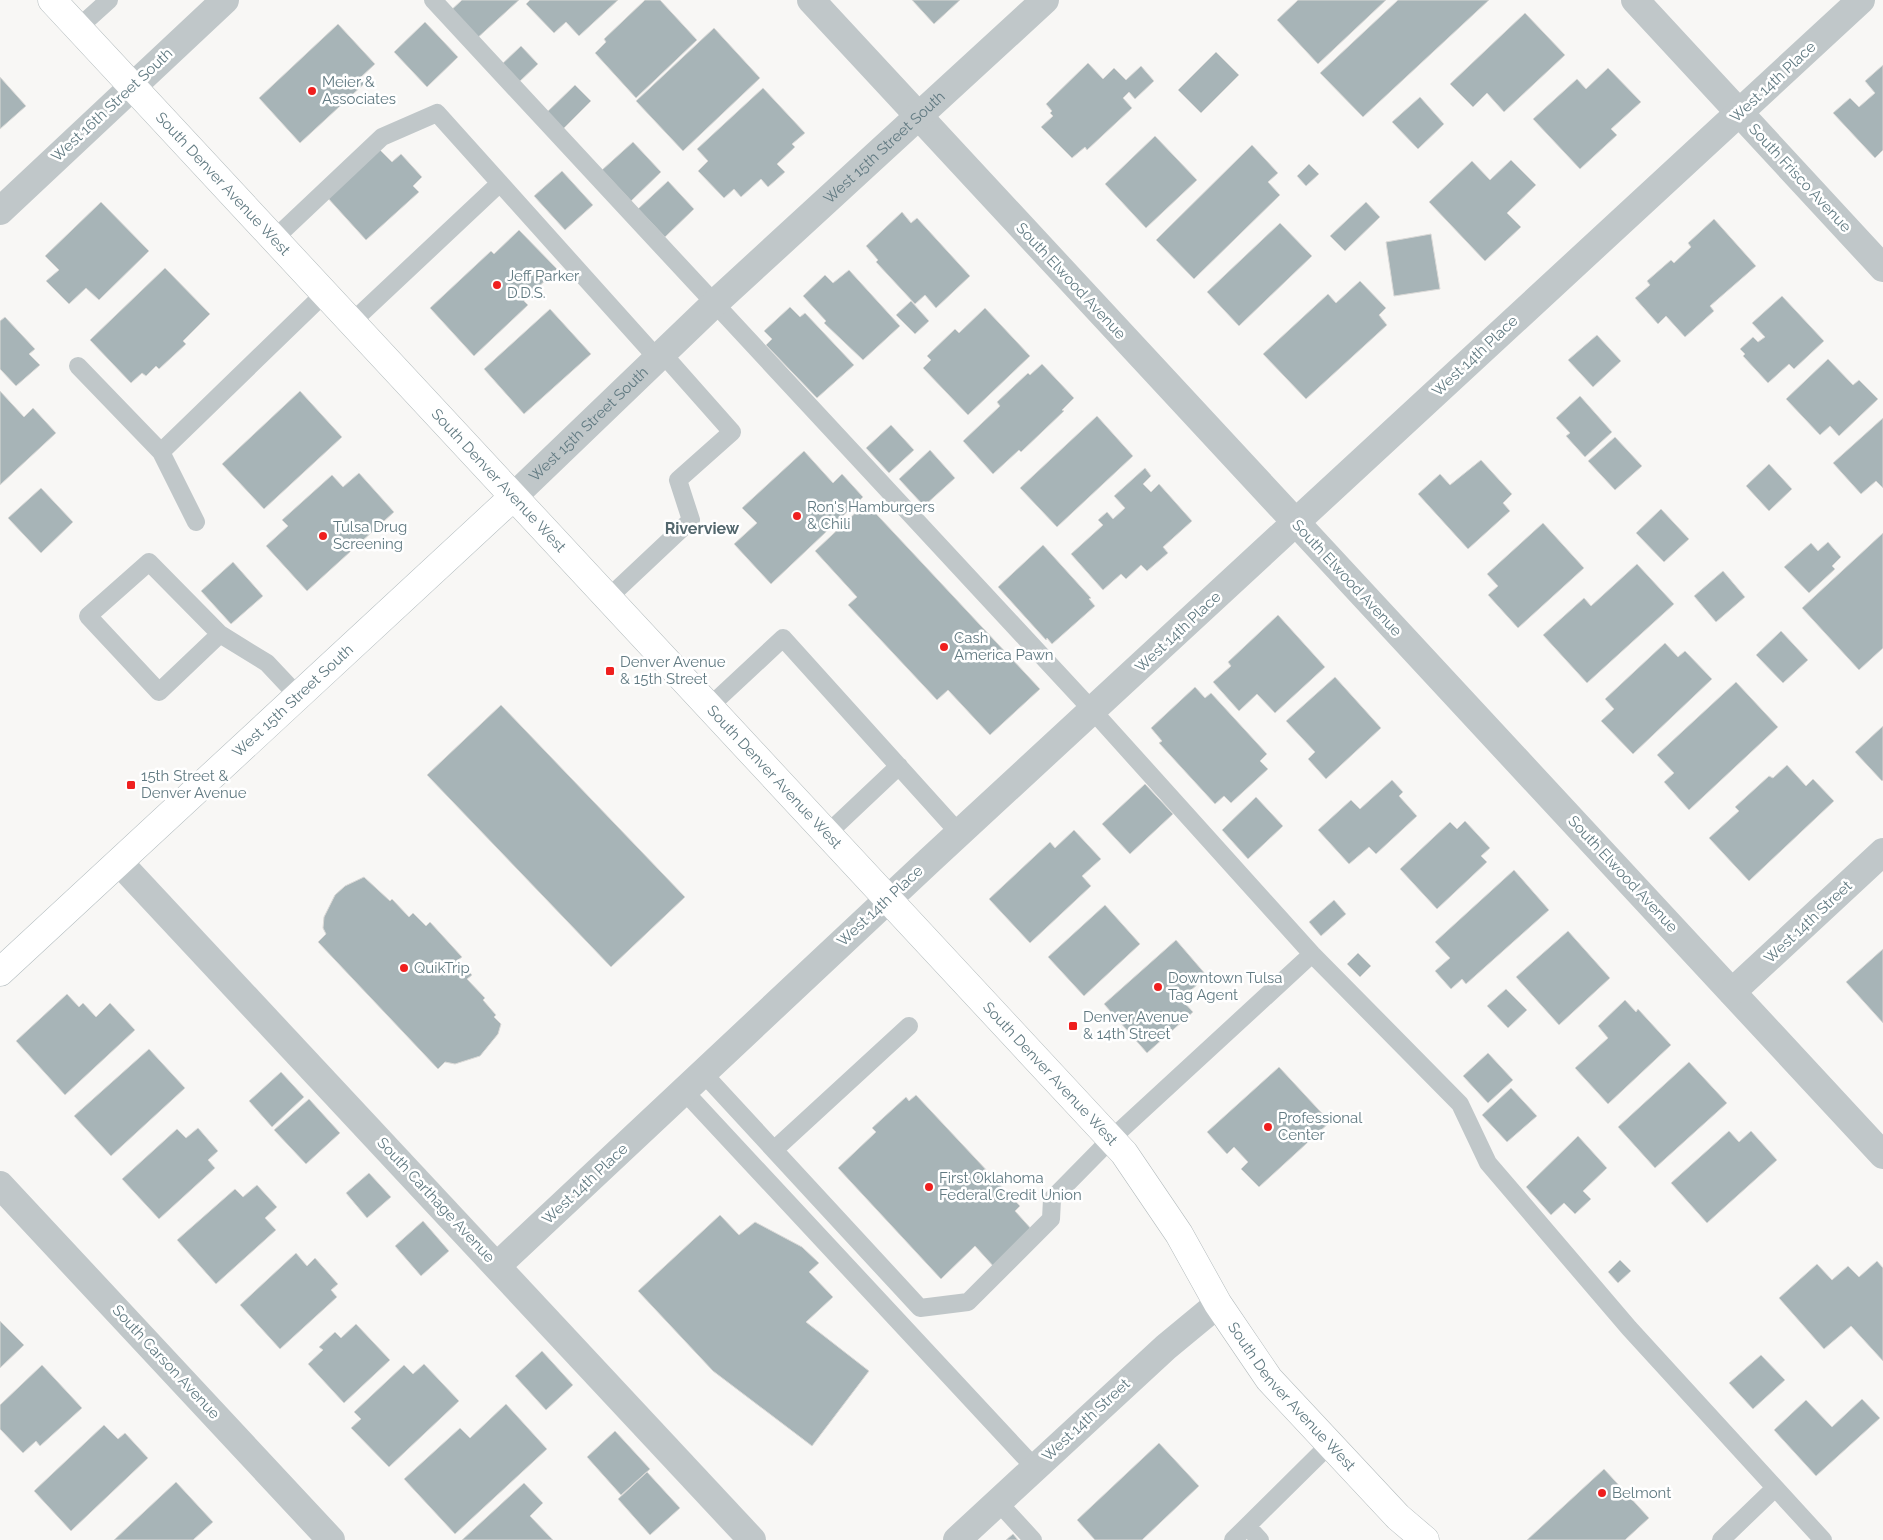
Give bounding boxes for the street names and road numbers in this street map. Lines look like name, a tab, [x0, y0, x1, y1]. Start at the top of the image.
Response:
street label: West 14th Place	[1727, 38, 1820, 126]
street label: West 16th Street South	[48, 44, 176, 166]
street label: West 15th Street South	[820, 87, 949, 208]
street label: South Denver Avenue West	[152, 108, 294, 259]
street label: South Frisco Avenue	[1745, 120, 1855, 236]
street label: South Elwood Avenue	[1012, 219, 1130, 343]
street label: West 14th Place	[1429, 312, 1522, 400]
street label: West 15th Street South	[525, 363, 652, 486]
street label: South Denver Avenue West	[428, 405, 570, 556]
street label: South Elwood Avenue	[1288, 516, 1406, 640]
street label: West 14th Place	[1132, 588, 1225, 676]
street label: West 15th Street South	[229, 641, 357, 761]
street label: South Denver Avenue West	[703, 702, 846, 853]
street label: South Elwood Avenue	[1564, 812, 1682, 936]
street label: West 14th Place	[834, 862, 927, 950]
street label: West 14th Street	[1760, 877, 1856, 967]
street label: South Denver Avenue West	[979, 998, 1121, 1149]
street label: South Carthage Avenue	[373, 1134, 499, 1266]
street label: West 14th Place	[539, 1140, 632, 1228]
street label: South Carson Avenue	[109, 1301, 224, 1423]
street label: South Denver Avenue West	[1224, 1319, 1359, 1475]
street label: West 14th Street	[1038, 1375, 1134, 1465]

